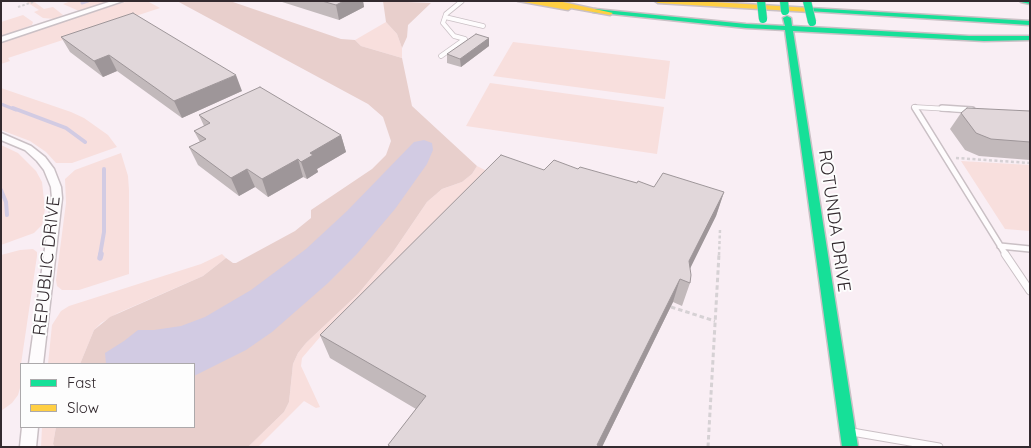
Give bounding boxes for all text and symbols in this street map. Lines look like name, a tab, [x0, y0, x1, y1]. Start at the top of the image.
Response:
street label: ROTUNDA DRIVE	[813, 149, 855, 293]
street label: REPUBLIC DRIVE	[29, 195, 65, 337]
legend	[20, 363, 195, 428]
text: Fast	[67, 373, 96, 392]
text: Slow	[67, 398, 99, 417]

